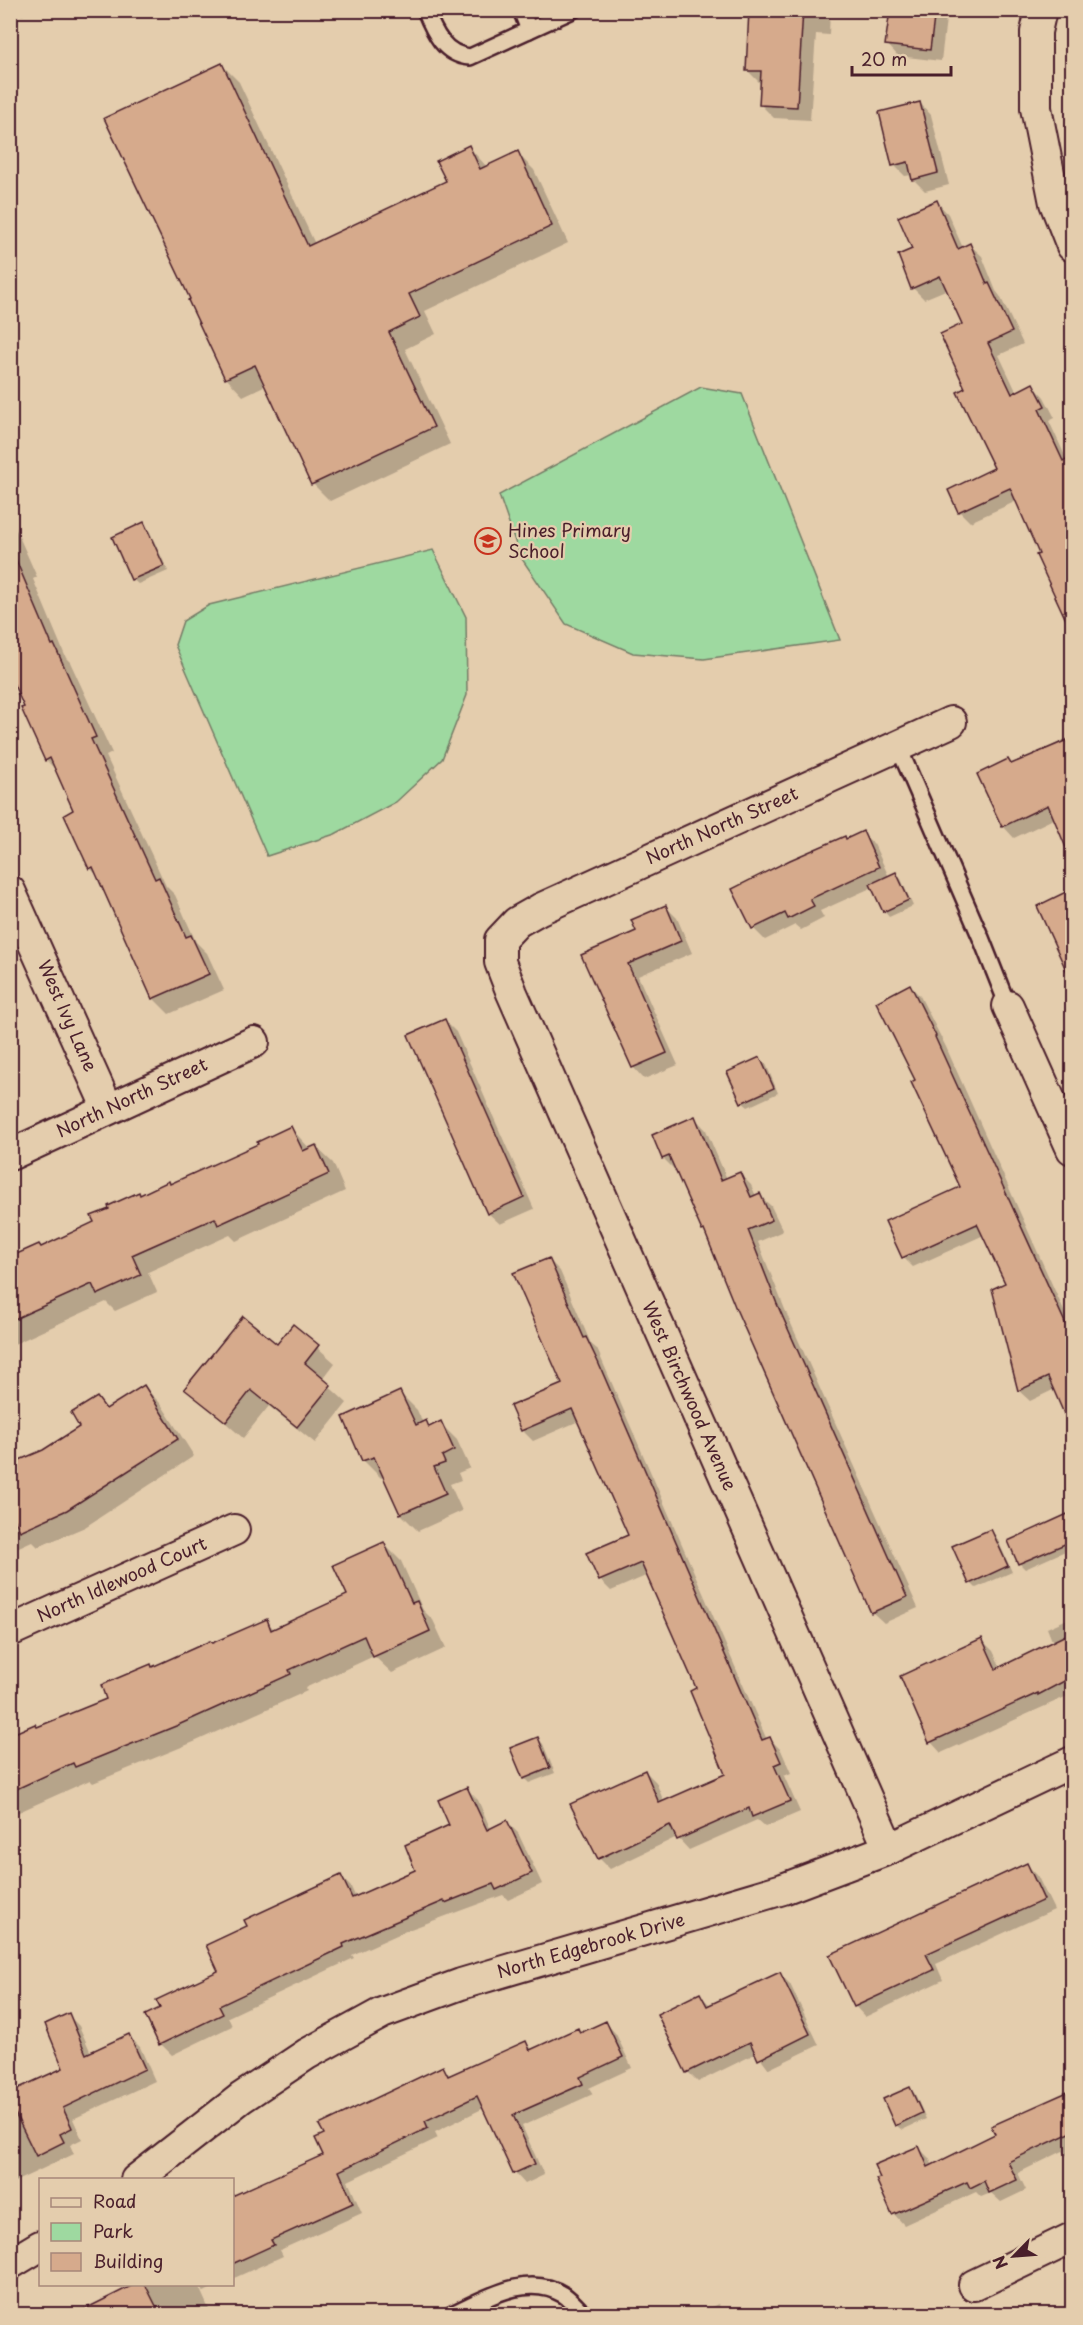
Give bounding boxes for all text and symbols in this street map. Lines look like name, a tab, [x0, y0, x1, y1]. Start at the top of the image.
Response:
scale bar	[852, 39, 951, 77]
text: 20 m	[861, 45, 907, 72]
place label: Hines Primary School	[508, 516, 631, 564]
school or university icon: Hines Primary School	[473, 526, 503, 556]
street label: North North Street	[641, 779, 802, 870]
street label: West Ivy Lane	[32, 955, 105, 1076]
street label: North North Street	[51, 1050, 211, 1144]
street label: West Birchwood Avenue	[636, 1296, 744, 1495]
street label: North Idlewood Court	[32, 1529, 211, 1628]
street label: North Edgebrook Drive	[494, 1905, 688, 1984]
legend	[39, 2178, 234, 2286]
text: Road	[93, 2187, 137, 2214]
text: Park	[93, 2217, 133, 2244]
north arrow	[984, 2226, 1044, 2286]
text: Building	[93, 2247, 163, 2274]
text: N	[986, 2252, 1013, 2274]

